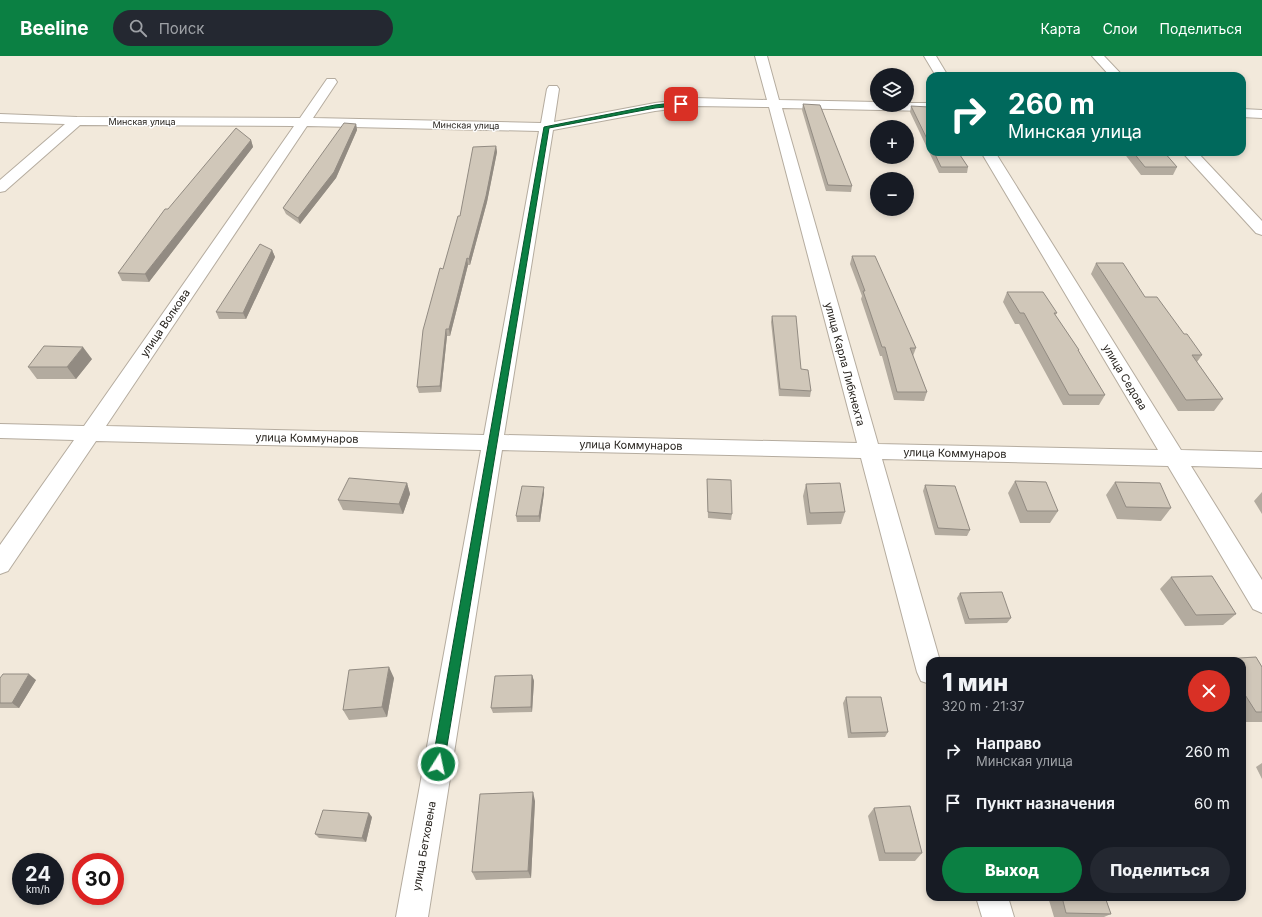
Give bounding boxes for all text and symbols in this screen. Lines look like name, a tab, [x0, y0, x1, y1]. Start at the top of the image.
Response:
search box	[113, 10, 393, 46]
text: Beeline	[20, 17, 89, 40]
icon: search	[127, 17, 149, 39]
text: Поиск	[159, 19, 204, 38]
text: Карта	[1040, 20, 1081, 37]
text: Слои	[1103, 20, 1138, 37]
text: Поделиться	[1160, 20, 1242, 37]
map controls	[870, 68, 914, 216]
button: layers	[870, 68, 914, 112]
pin	[664, 87, 698, 121]
text: 260 m	[1008, 87, 1095, 121]
icon: right	[942, 88, 994, 140]
icon: arrive	[670, 93, 692, 115]
street label: Минская улица	[109, 116, 175, 127]
street label: Минская улица	[432, 119, 500, 131]
button: +	[870, 120, 914, 164]
text: Минская улица	[1008, 121, 1142, 142]
button: −	[870, 172, 914, 216]
street label: улица Волкова	[137, 286, 193, 360]
street label: улица Карла Либкнехта	[822, 301, 868, 427]
street label: улица Седова	[1100, 341, 1150, 413]
street label: улица Коммунаров	[255, 430, 359, 446]
street label: улица Коммунаров	[579, 437, 683, 453]
street label: улица Коммунаров	[903, 445, 1007, 461]
text: 1 мин	[942, 668, 1008, 697]
button: close	[1188, 670, 1230, 712]
text: 320 m · 21:37	[942, 698, 1025, 714]
text: Направо	[976, 734, 1041, 753]
icon: right	[942, 740, 964, 762]
text: 260 m	[1185, 742, 1230, 761]
position arrow	[417, 743, 459, 785]
text: Минская улица	[976, 753, 1073, 769]
icon: arrive	[942, 792, 964, 814]
text: Пункт назначения	[976, 794, 1115, 813]
text: 60 m	[1194, 794, 1230, 813]
street label: улица Бетховена	[409, 800, 439, 892]
button: Выход	[942, 847, 1082, 893]
button: Поделиться	[1090, 847, 1230, 893]
speed limit sign: 30	[72, 853, 124, 905]
text: 24	[25, 862, 51, 886]
text: km/h	[26, 883, 50, 895]

